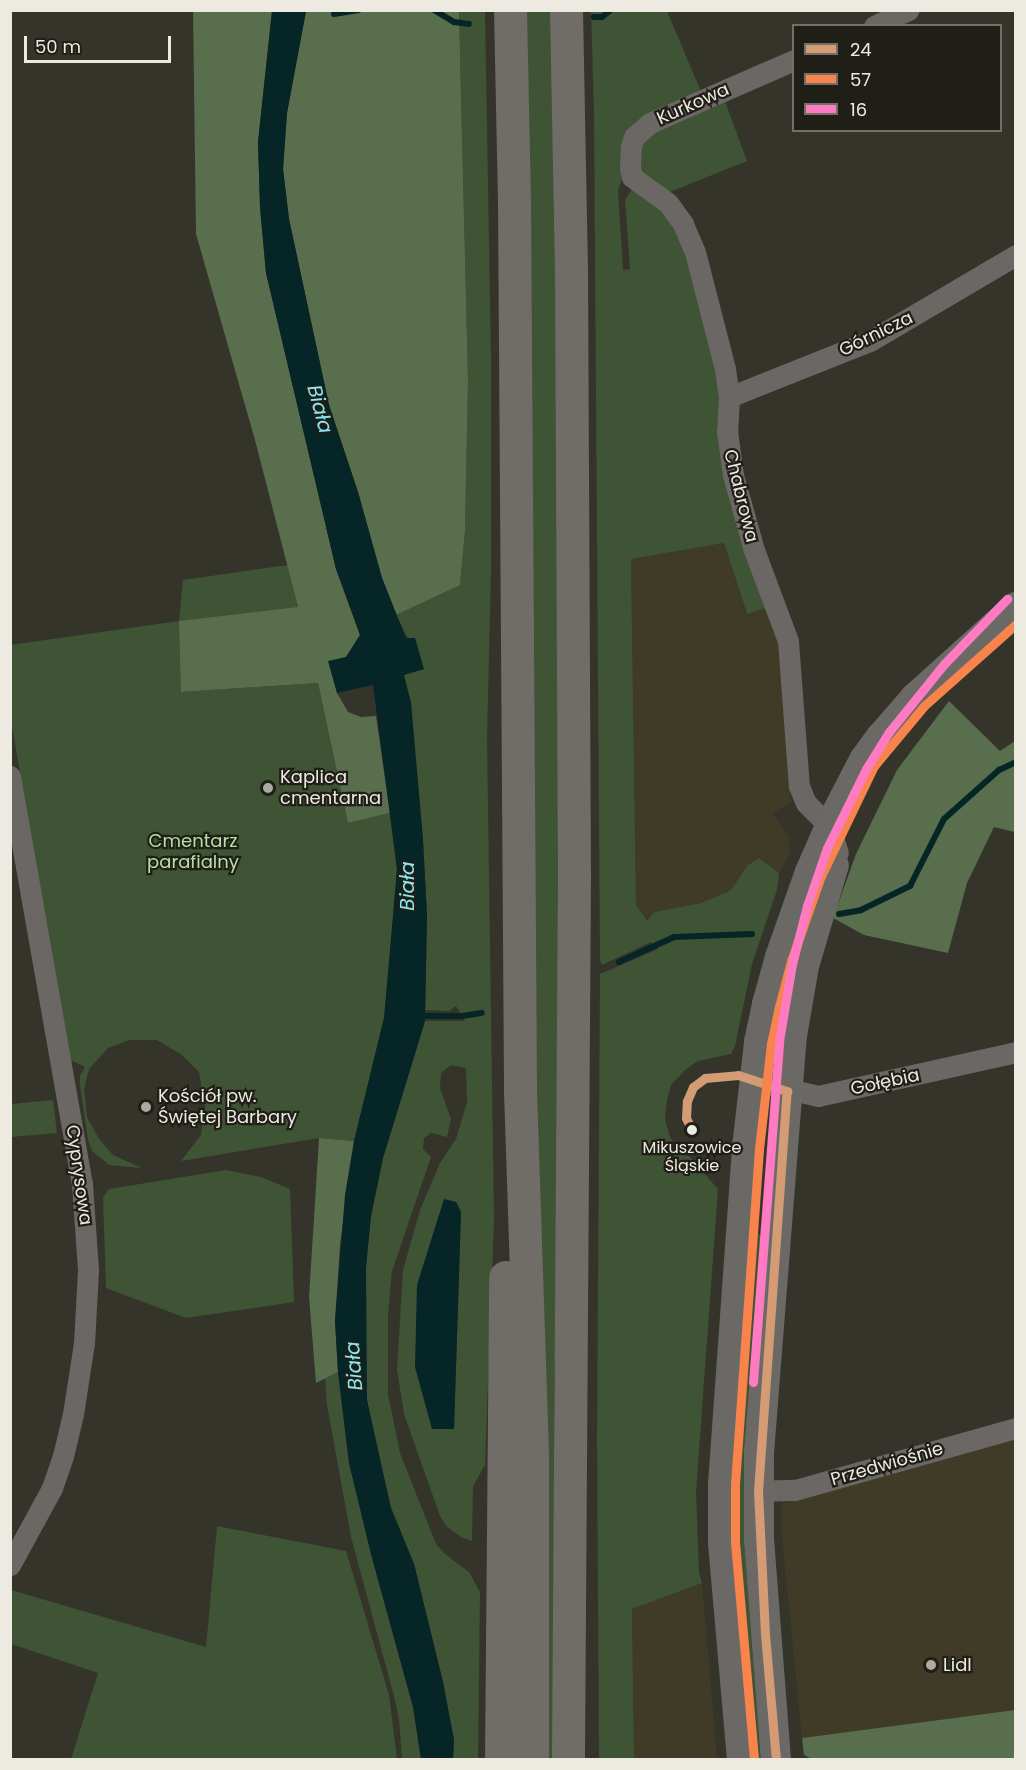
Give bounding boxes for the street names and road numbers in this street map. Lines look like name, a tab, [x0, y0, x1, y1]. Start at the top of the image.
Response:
street label: Kurkowa	[654, 79, 732, 129]
street label: Górnicza	[836, 307, 916, 361]
street label: Chabrowa	[719, 447, 763, 545]
street label: Gołębia	[849, 1064, 921, 1100]
street label: Cyprysowa	[61, 1124, 97, 1226]
street label: Przedwiośnie	[828, 1438, 946, 1490]

